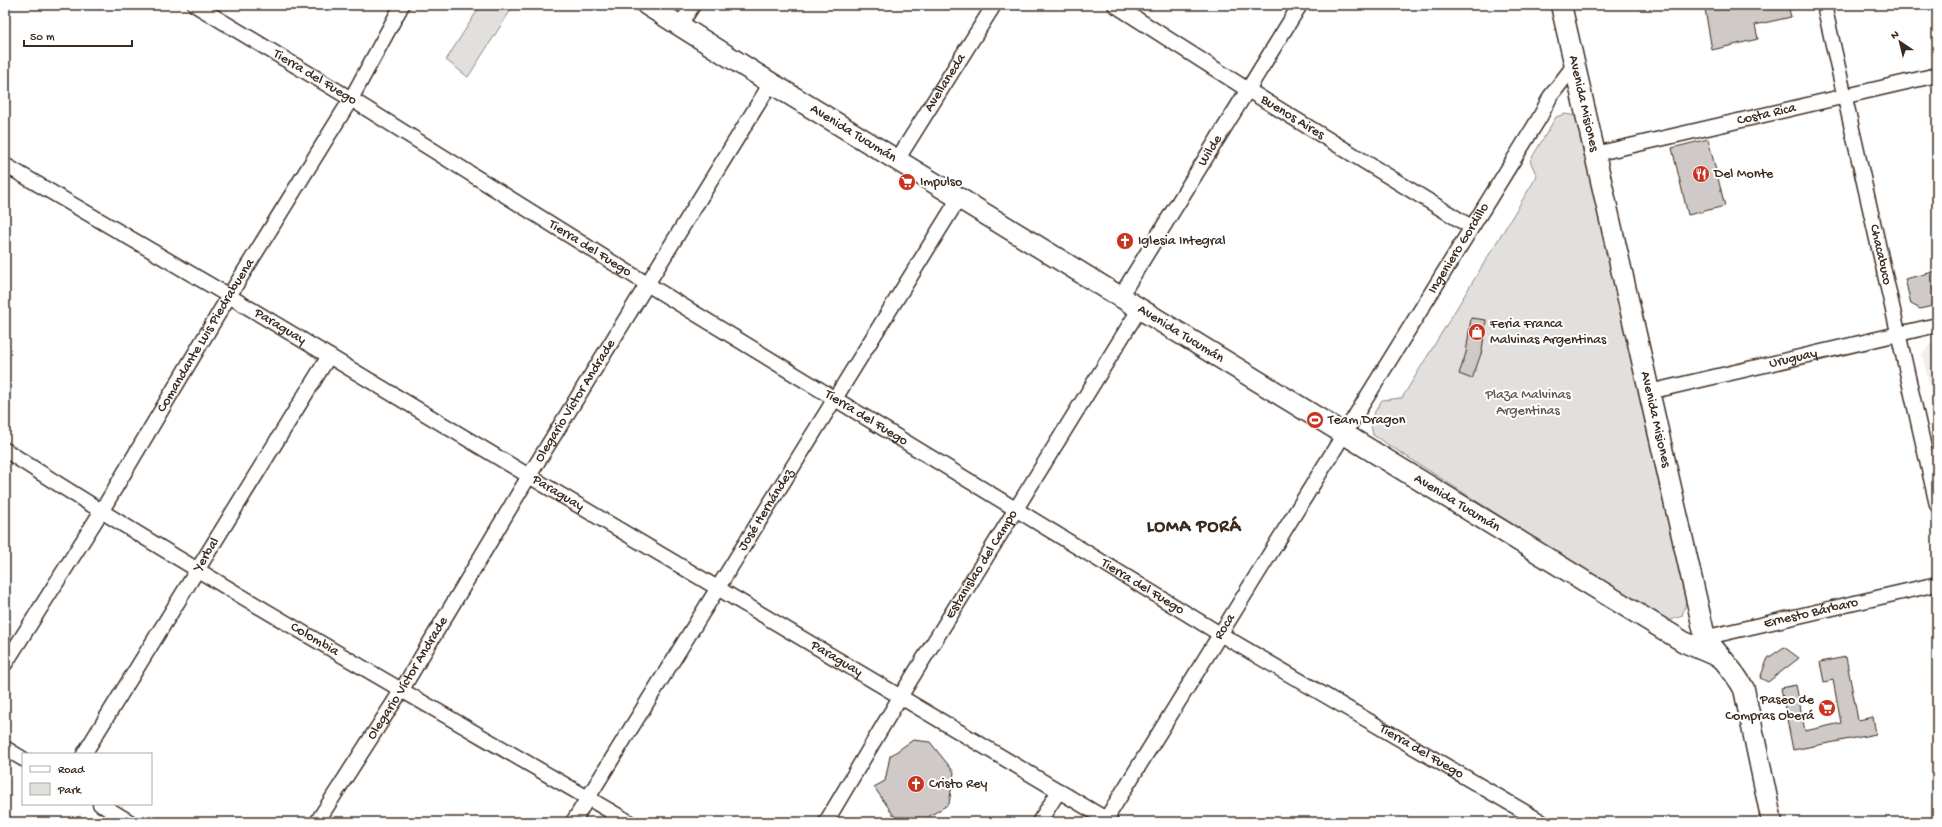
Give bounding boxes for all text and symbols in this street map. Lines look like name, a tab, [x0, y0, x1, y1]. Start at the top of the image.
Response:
scale bar	[24, 22, 132, 48]
north arrow	[1880, 22, 1920, 62]
text: N	[1889, 28, 1902, 42]
text: 50 m	[30, 31, 55, 45]
street label: Tierra del Fuego	[269, 45, 360, 109]
street label: Avellaneda	[921, 50, 971, 115]
street label: Avenida Misiones	[1564, 54, 1603, 154]
street label: Buenos Aires	[1256, 91, 1328, 144]
street label: Costa Rica	[1735, 99, 1799, 129]
street label: Avenida Tucumán	[807, 100, 900, 167]
street label: Wilde	[1194, 131, 1227, 169]
restaurant icon: Del Monte	[1691, 164, 1711, 184]
place label: Del Monte	[1713, 166, 1774, 183]
supermarket icon: Impulso	[897, 172, 917, 192]
place label: Impulso	[920, 174, 962, 191]
street label: Ingeniero Gordillo	[1424, 200, 1493, 297]
street label: Tierra del Fuego	[544, 216, 635, 281]
street label: Chacabuco	[1865, 223, 1895, 287]
church icon: Iglesia Integral	[1115, 231, 1135, 251]
place label: Iglesia Integral	[1138, 233, 1226, 250]
street label: Comandante Luis Piedrabuena	[153, 255, 259, 416]
street label: Avenida Tucumán	[1134, 301, 1227, 367]
street label: Paraguay	[250, 304, 309, 349]
place label: Feria Franca Malvinas Argentinas	[1489, 316, 1607, 349]
shop icon: Feria Franca Malvinas Argentinas	[1467, 322, 1487, 342]
street label: Olegario Víctor Andrade	[531, 336, 620, 466]
street label: Uruguay	[1767, 345, 1819, 372]
street label: Avenida Misiones	[1636, 370, 1675, 470]
street label: Tierra del Fuego	[820, 385, 911, 450]
park label: Plaza Malvinas Argentinas	[1484, 387, 1571, 420]
sports icon: Team Dragon	[1305, 410, 1325, 430]
place label: Team Dragon	[1327, 412, 1406, 429]
street label: José Hernández	[734, 465, 798, 554]
street label: Avenida Tucumán	[1411, 470, 1504, 536]
street label: Paraguay	[528, 471, 587, 515]
street label: Estanislao del Campo	[942, 507, 1022, 622]
district label: LOMA PORÁ	[1147, 516, 1242, 538]
street label: Yerbal	[189, 535, 224, 577]
street label: Tierra del Fuego	[1097, 554, 1188, 619]
street label: Ernesto Bárbaro	[1762, 594, 1860, 632]
street label: Roca	[1210, 610, 1240, 643]
street label: Olegario Víctor Andrade	[363, 613, 452, 743]
street label: Colombia	[287, 619, 343, 661]
street label: Paraguay	[807, 636, 866, 681]
place label: Paseo de Compras Oberá	[1725, 692, 1815, 725]
supermarket icon: Paseo de Compras Oberá	[1817, 698, 1837, 718]
street label: Tierra del Fuego	[1375, 720, 1467, 783]
legend	[22, 753, 152, 805]
text: Road	[58, 764, 85, 778]
church icon: Cristo Rey	[906, 774, 926, 794]
place label: Cristo Rey	[929, 776, 988, 793]
text: Park	[57, 784, 83, 798]

